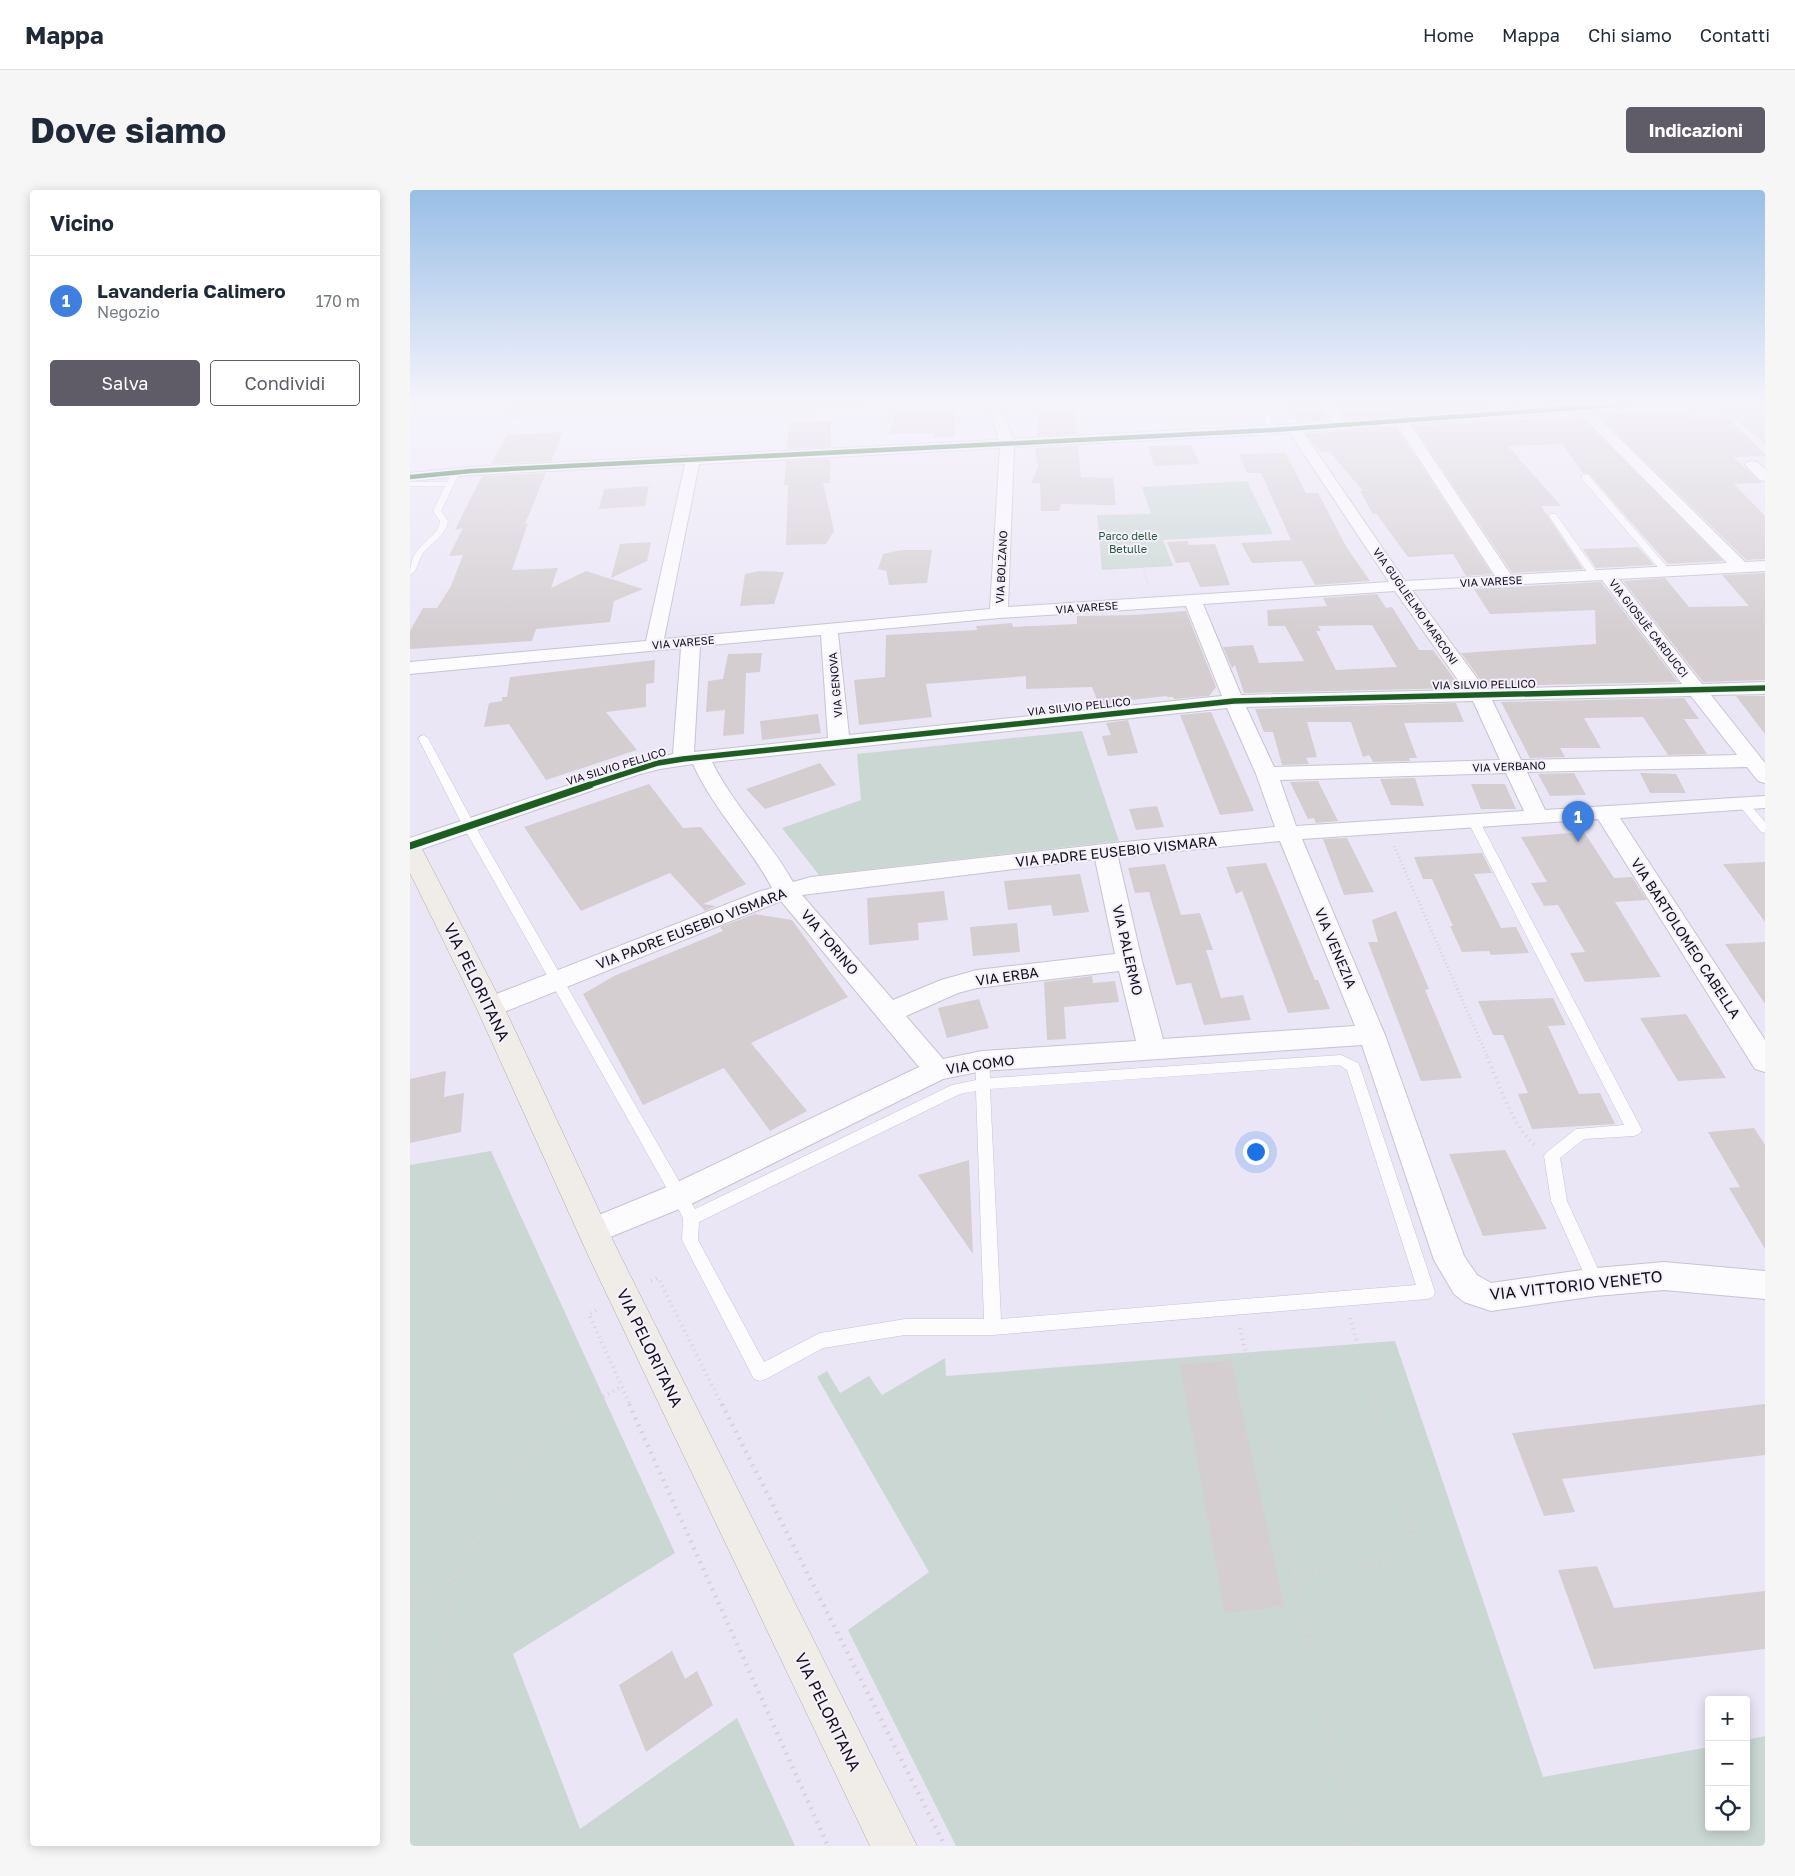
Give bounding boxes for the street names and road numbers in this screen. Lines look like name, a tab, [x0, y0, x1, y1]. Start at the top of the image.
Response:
street label: VIA BOLZANO	[993, 530, 1009, 604]
street label: VIA GUGLIELMO MARCONI	[1371, 545, 1461, 667]
street label: VIA VARESE	[1459, 573, 1523, 589]
street label: VIA GIOSUÈ CARDUCCI	[1607, 576, 1691, 680]
street label: VIA VARESE	[1055, 598, 1119, 616]
street label: VIA VARESE	[651, 633, 715, 651]
street label: VIA GENOVA	[826, 651, 844, 718]
street label: VIA SILVIO PELLICO	[1432, 677, 1536, 691]
street label: VIA SILVIO PELLICO	[1027, 694, 1131, 718]
street label: VIA SILVIO PELLICO	[564, 745, 668, 787]
street label: VIA VERBANO	[1472, 758, 1546, 774]
street label: VIA PADRE EUSEBIO VISMARA	[1014, 832, 1218, 870]
street label: VIA BARTOLOMEO CABELLA	[1628, 855, 1745, 1022]
street label: VIA PADRE EUSEBIO VISMARA	[593, 884, 789, 972]
street label: VIA PALERMO	[1109, 903, 1147, 997]
street label: VIA VENEZIA	[1311, 905, 1361, 991]
street label: VIA TORINO	[798, 906, 862, 978]
street label: VIA PELORITANA	[440, 920, 514, 1045]
street label: VIA ERBA	[975, 963, 1040, 989]
street label: VIA COMO	[945, 1051, 1015, 1077]
street label: VIA VITTORIO VENETO	[1488, 1266, 1664, 1304]
street label: VIA PELORITANA	[613, 1286, 687, 1411]
street label: VIA PELORITANA	[791, 1650, 865, 1775]

